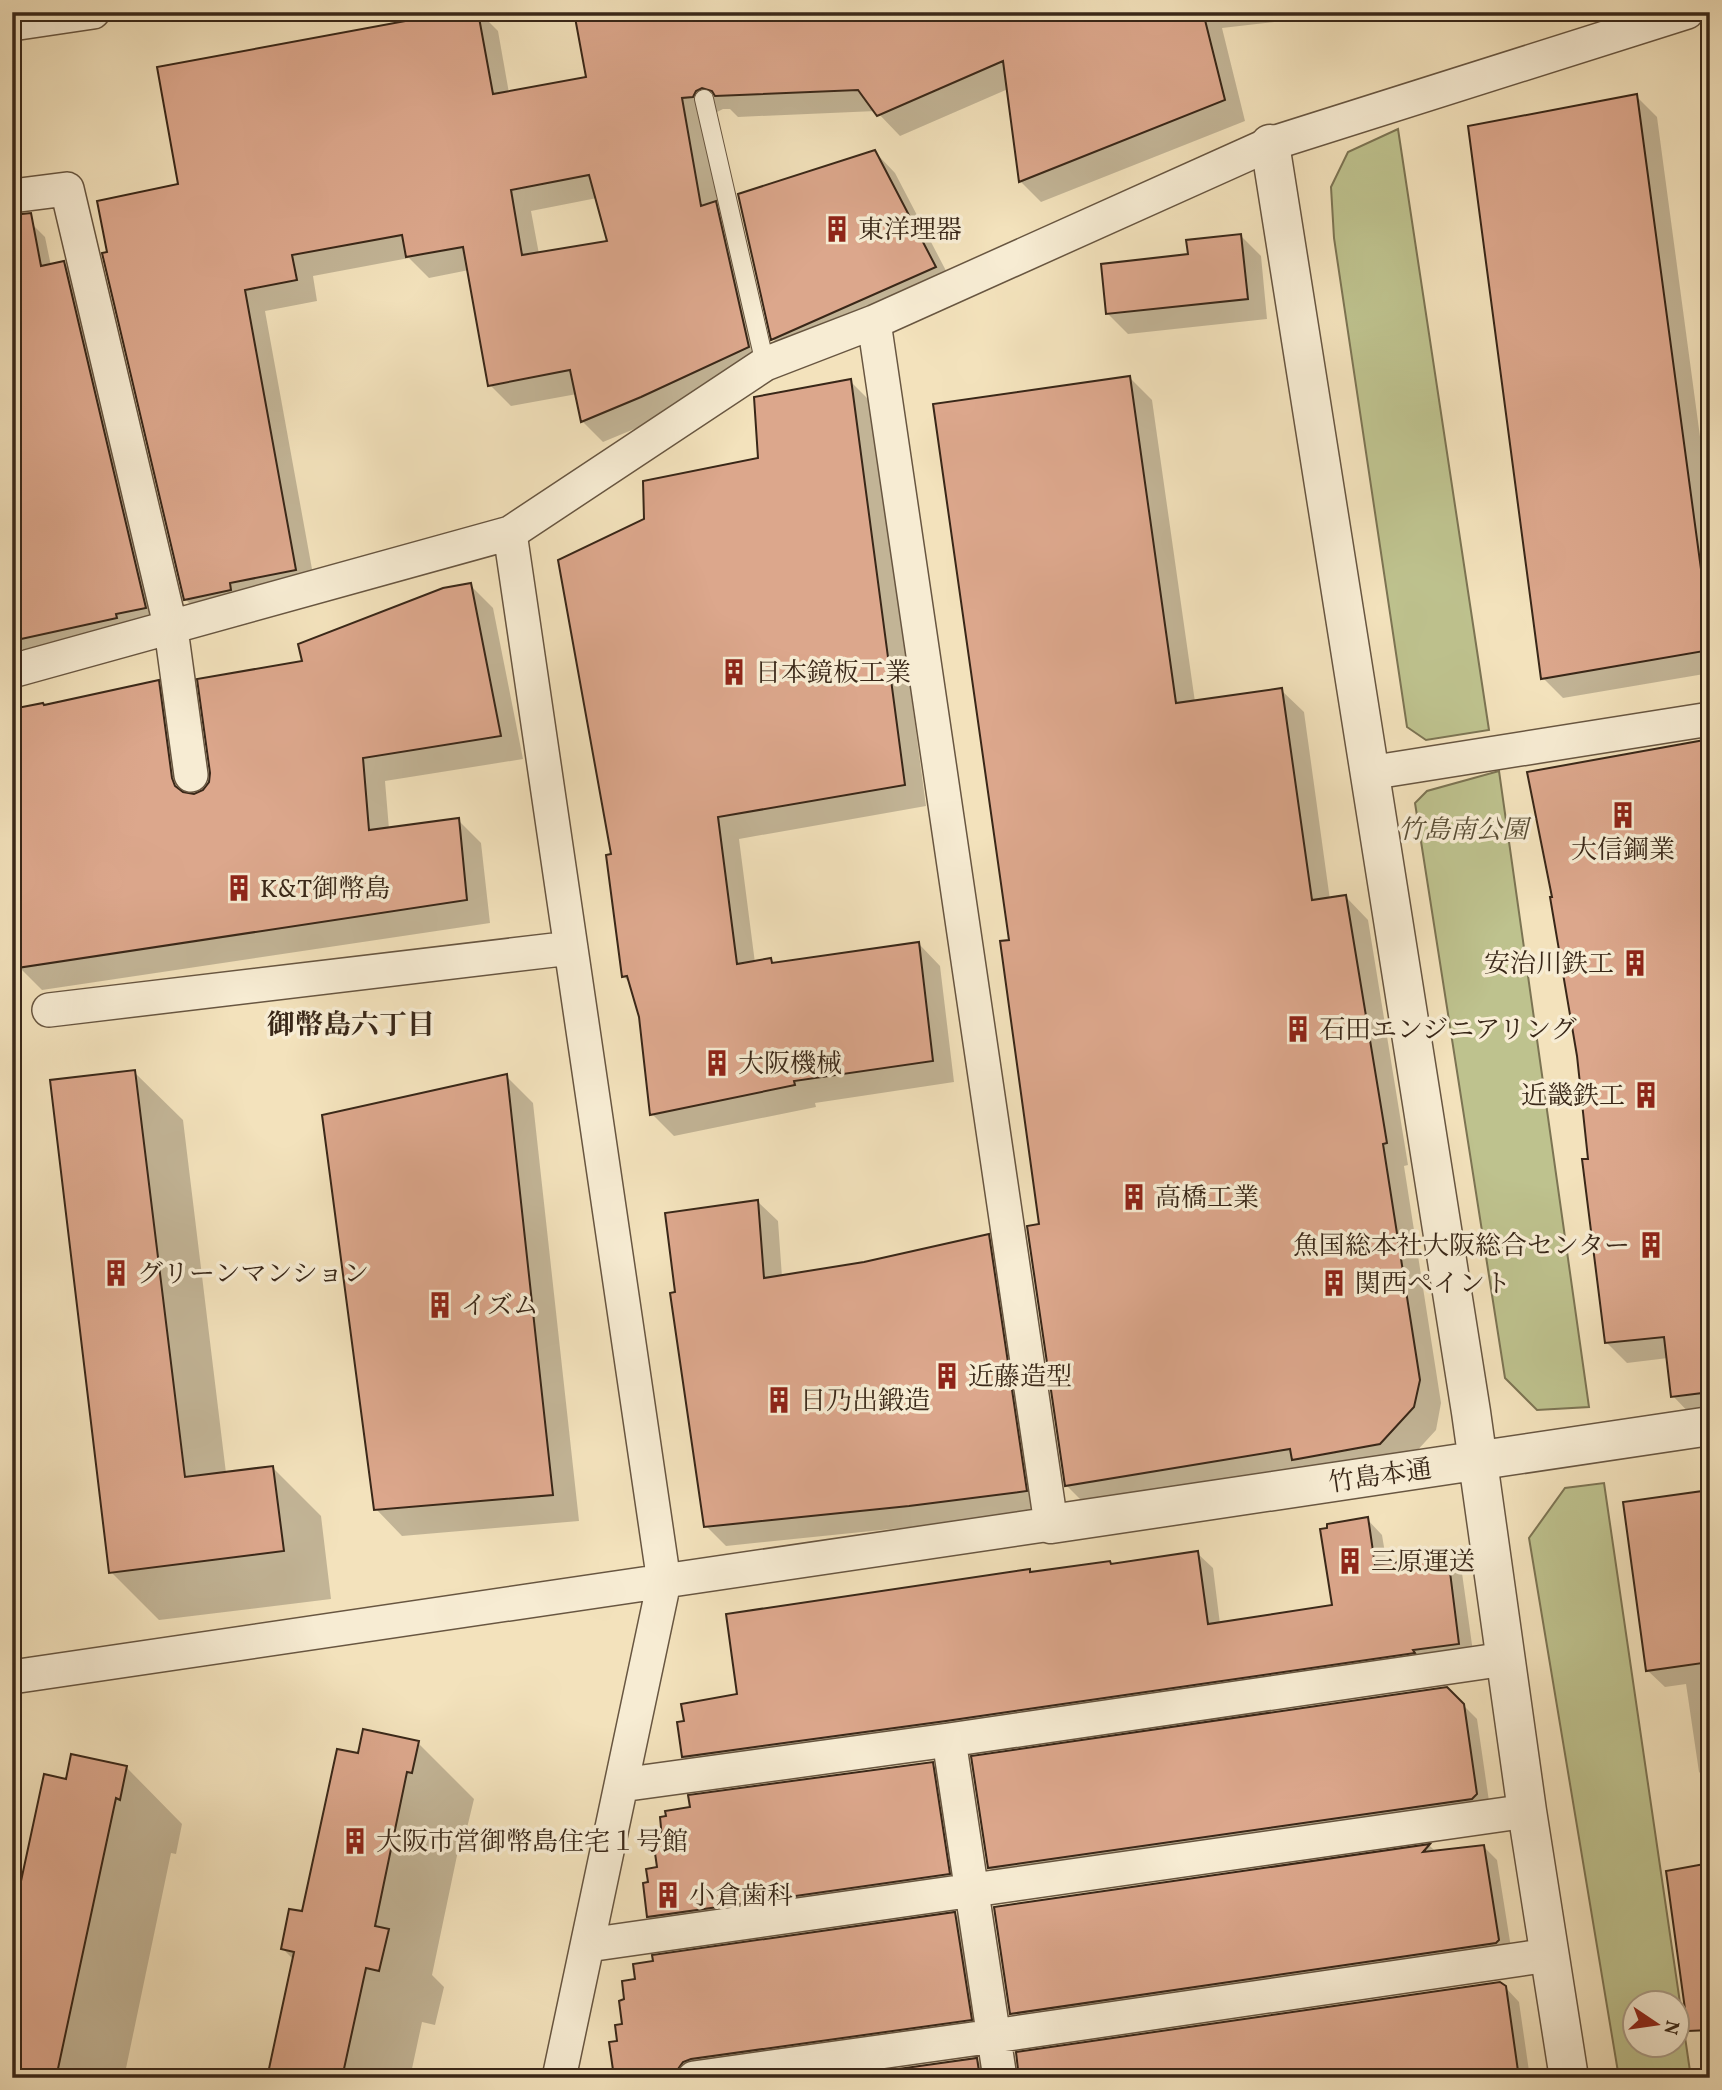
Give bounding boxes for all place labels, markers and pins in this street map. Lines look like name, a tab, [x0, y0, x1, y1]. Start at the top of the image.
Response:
place label: 東洋理器	[858, 213, 962, 249]
building icon: 東洋理器	[822, 214, 852, 244]
place label: 日本鏡板工業	[755, 656, 911, 692]
building icon: 日本鏡板工業	[719, 657, 749, 687]
building icon: 大信鋼業	[1608, 800, 1638, 830]
place label: 大信鋼業	[1571, 833, 1675, 869]
place label: K&T御幣島	[260, 872, 390, 908]
building icon: K&T御幣島	[224, 873, 254, 903]
place label: 安治川鉄工	[1484, 947, 1614, 983]
building icon: 安治川鉄工	[1620, 948, 1650, 978]
place label: 石田エンジニアリング	[1319, 1013, 1577, 1049]
building icon: 石田エンジニアリング	[1283, 1014, 1313, 1044]
place label: 大阪機械	[738, 1047, 842, 1083]
building icon: 大阪機械	[702, 1048, 732, 1078]
place label: 近畿鉄工	[1521, 1079, 1625, 1115]
building icon: 近畿鉄工	[1631, 1080, 1661, 1110]
place label: 高橋工業	[1155, 1181, 1259, 1217]
building icon: 高橋工業	[1119, 1182, 1149, 1212]
place label: 魚国総本社大阪総合センター	[1293, 1229, 1630, 1265]
building icon: 魚国総本社大阪総合センター	[1636, 1230, 1666, 1260]
place label: グリーンマンション	[137, 1257, 369, 1293]
building icon: グリーンマンション	[101, 1258, 131, 1288]
place label: 関西ペイント	[1355, 1267, 1511, 1303]
building icon: 関西ペイント	[1319, 1268, 1349, 1298]
place label: イズム	[461, 1289, 539, 1325]
building icon: イズム	[425, 1290, 455, 1320]
place label: 近藤造型	[968, 1360, 1072, 1396]
building icon: 近藤造型	[932, 1361, 962, 1391]
place label: 日乃出鍛造	[800, 1384, 930, 1420]
building icon: 日乃出鍛造	[764, 1385, 794, 1415]
place label: 三原運送	[1371, 1545, 1475, 1581]
building icon: 三原運送	[1335, 1546, 1365, 1576]
place label: 大阪市営御幣島住宅１号館	[376, 1825, 688, 1861]
building icon: 大阪市営御幣島住宅１号館	[340, 1826, 370, 1856]
place label: 小倉歯科	[689, 1879, 793, 1915]
building icon: 小倉歯科	[653, 1880, 683, 1910]

